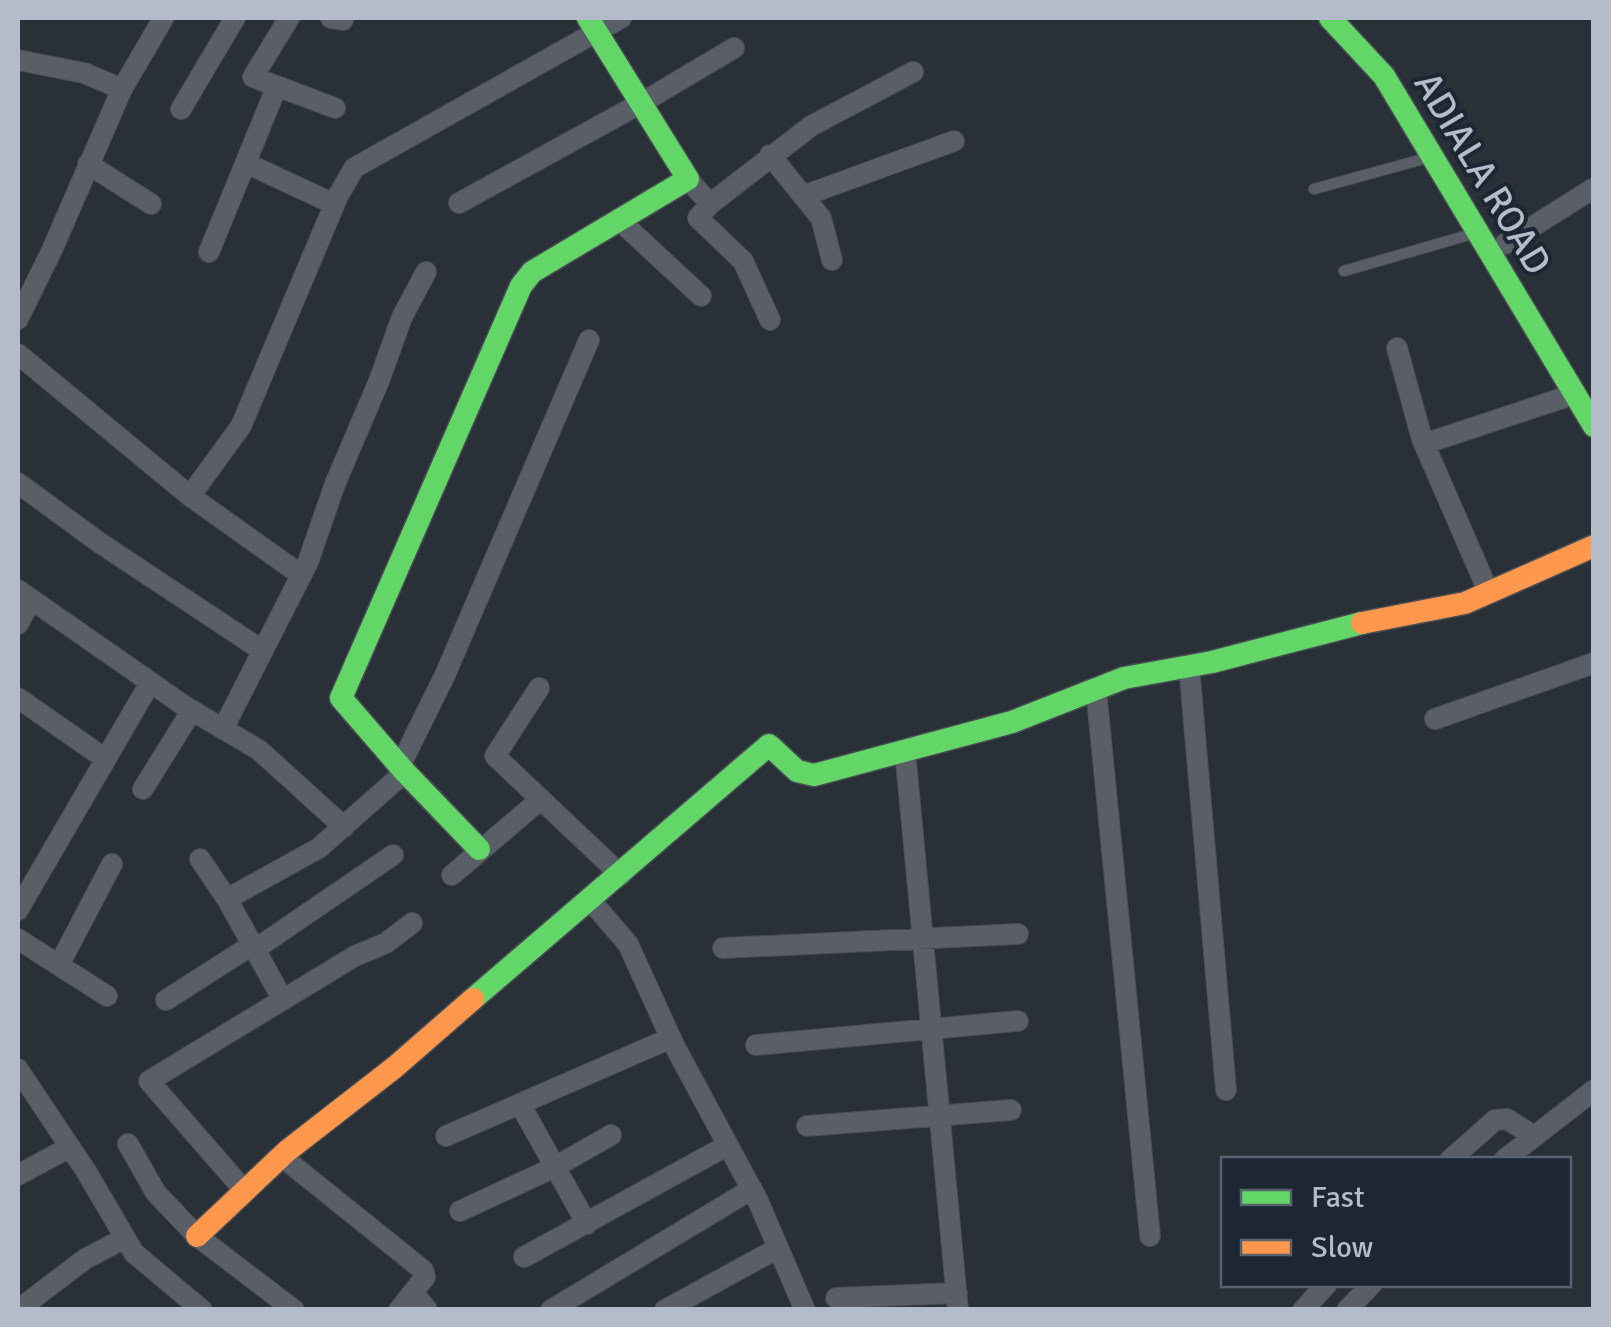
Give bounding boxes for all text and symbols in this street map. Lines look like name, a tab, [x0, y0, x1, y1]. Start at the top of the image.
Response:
street label: ADIALA ROAD	[1404, 63, 1561, 283]
legend	[1221, 1157, 1571, 1287]
text: Fast	[1311, 1179, 1364, 1216]
text: Slow	[1311, 1229, 1373, 1266]

